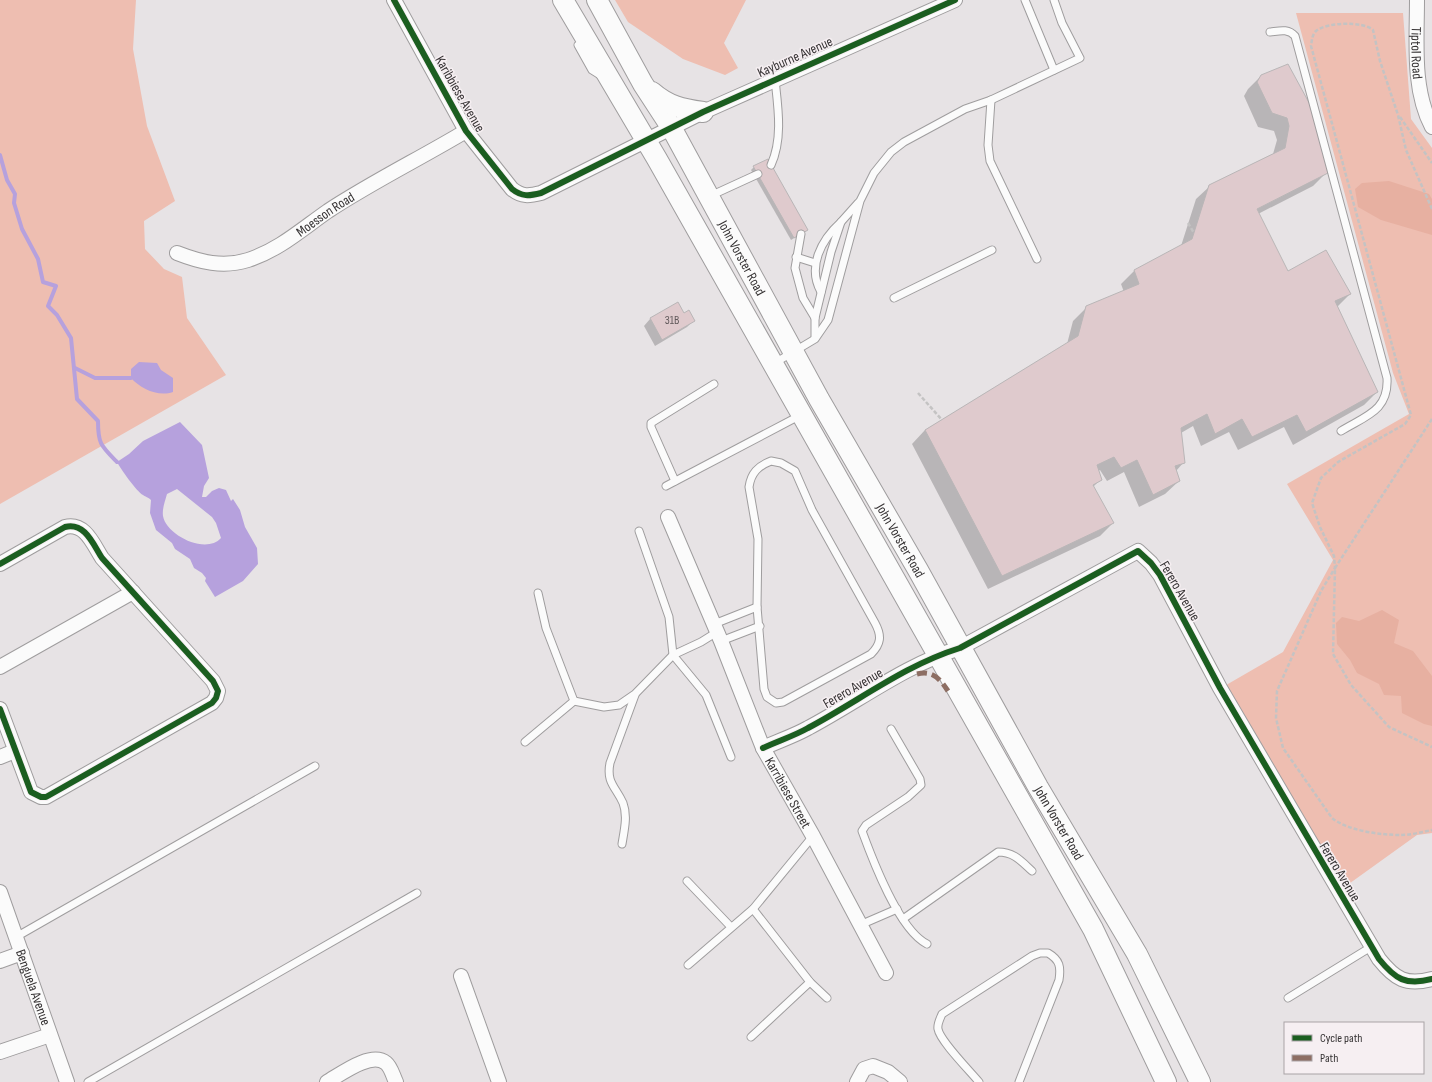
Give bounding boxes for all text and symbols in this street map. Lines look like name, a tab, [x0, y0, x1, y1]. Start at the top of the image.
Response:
street label: Tiptol Road	[1408, 27, 1427, 80]
street label: Kayburne Avenue	[755, 33, 835, 81]
street label: Karibbiese Avenue	[431, 53, 489, 135]
street label: Moesson Road	[293, 188, 357, 240]
street label: John Vorster Road	[714, 216, 770, 298]
house number: 31B	[665, 313, 679, 328]
street label: John Vorster Road	[872, 499, 929, 580]
street label: Ferero Avenue	[1156, 558, 1204, 624]
street label: Ferero Avenue	[820, 664, 886, 712]
street label: Karribiese Street	[761, 754, 815, 831]
street label: John Vorster Road	[1030, 782, 1088, 863]
street label: Ferero Avenue	[1316, 839, 1364, 905]
street label: Benguela Avenue	[12, 947, 55, 1028]
legend	[1284, 1022, 1424, 1074]
text: Cycle path	[1320, 1031, 1362, 1046]
text: Path	[1320, 1051, 1338, 1066]

